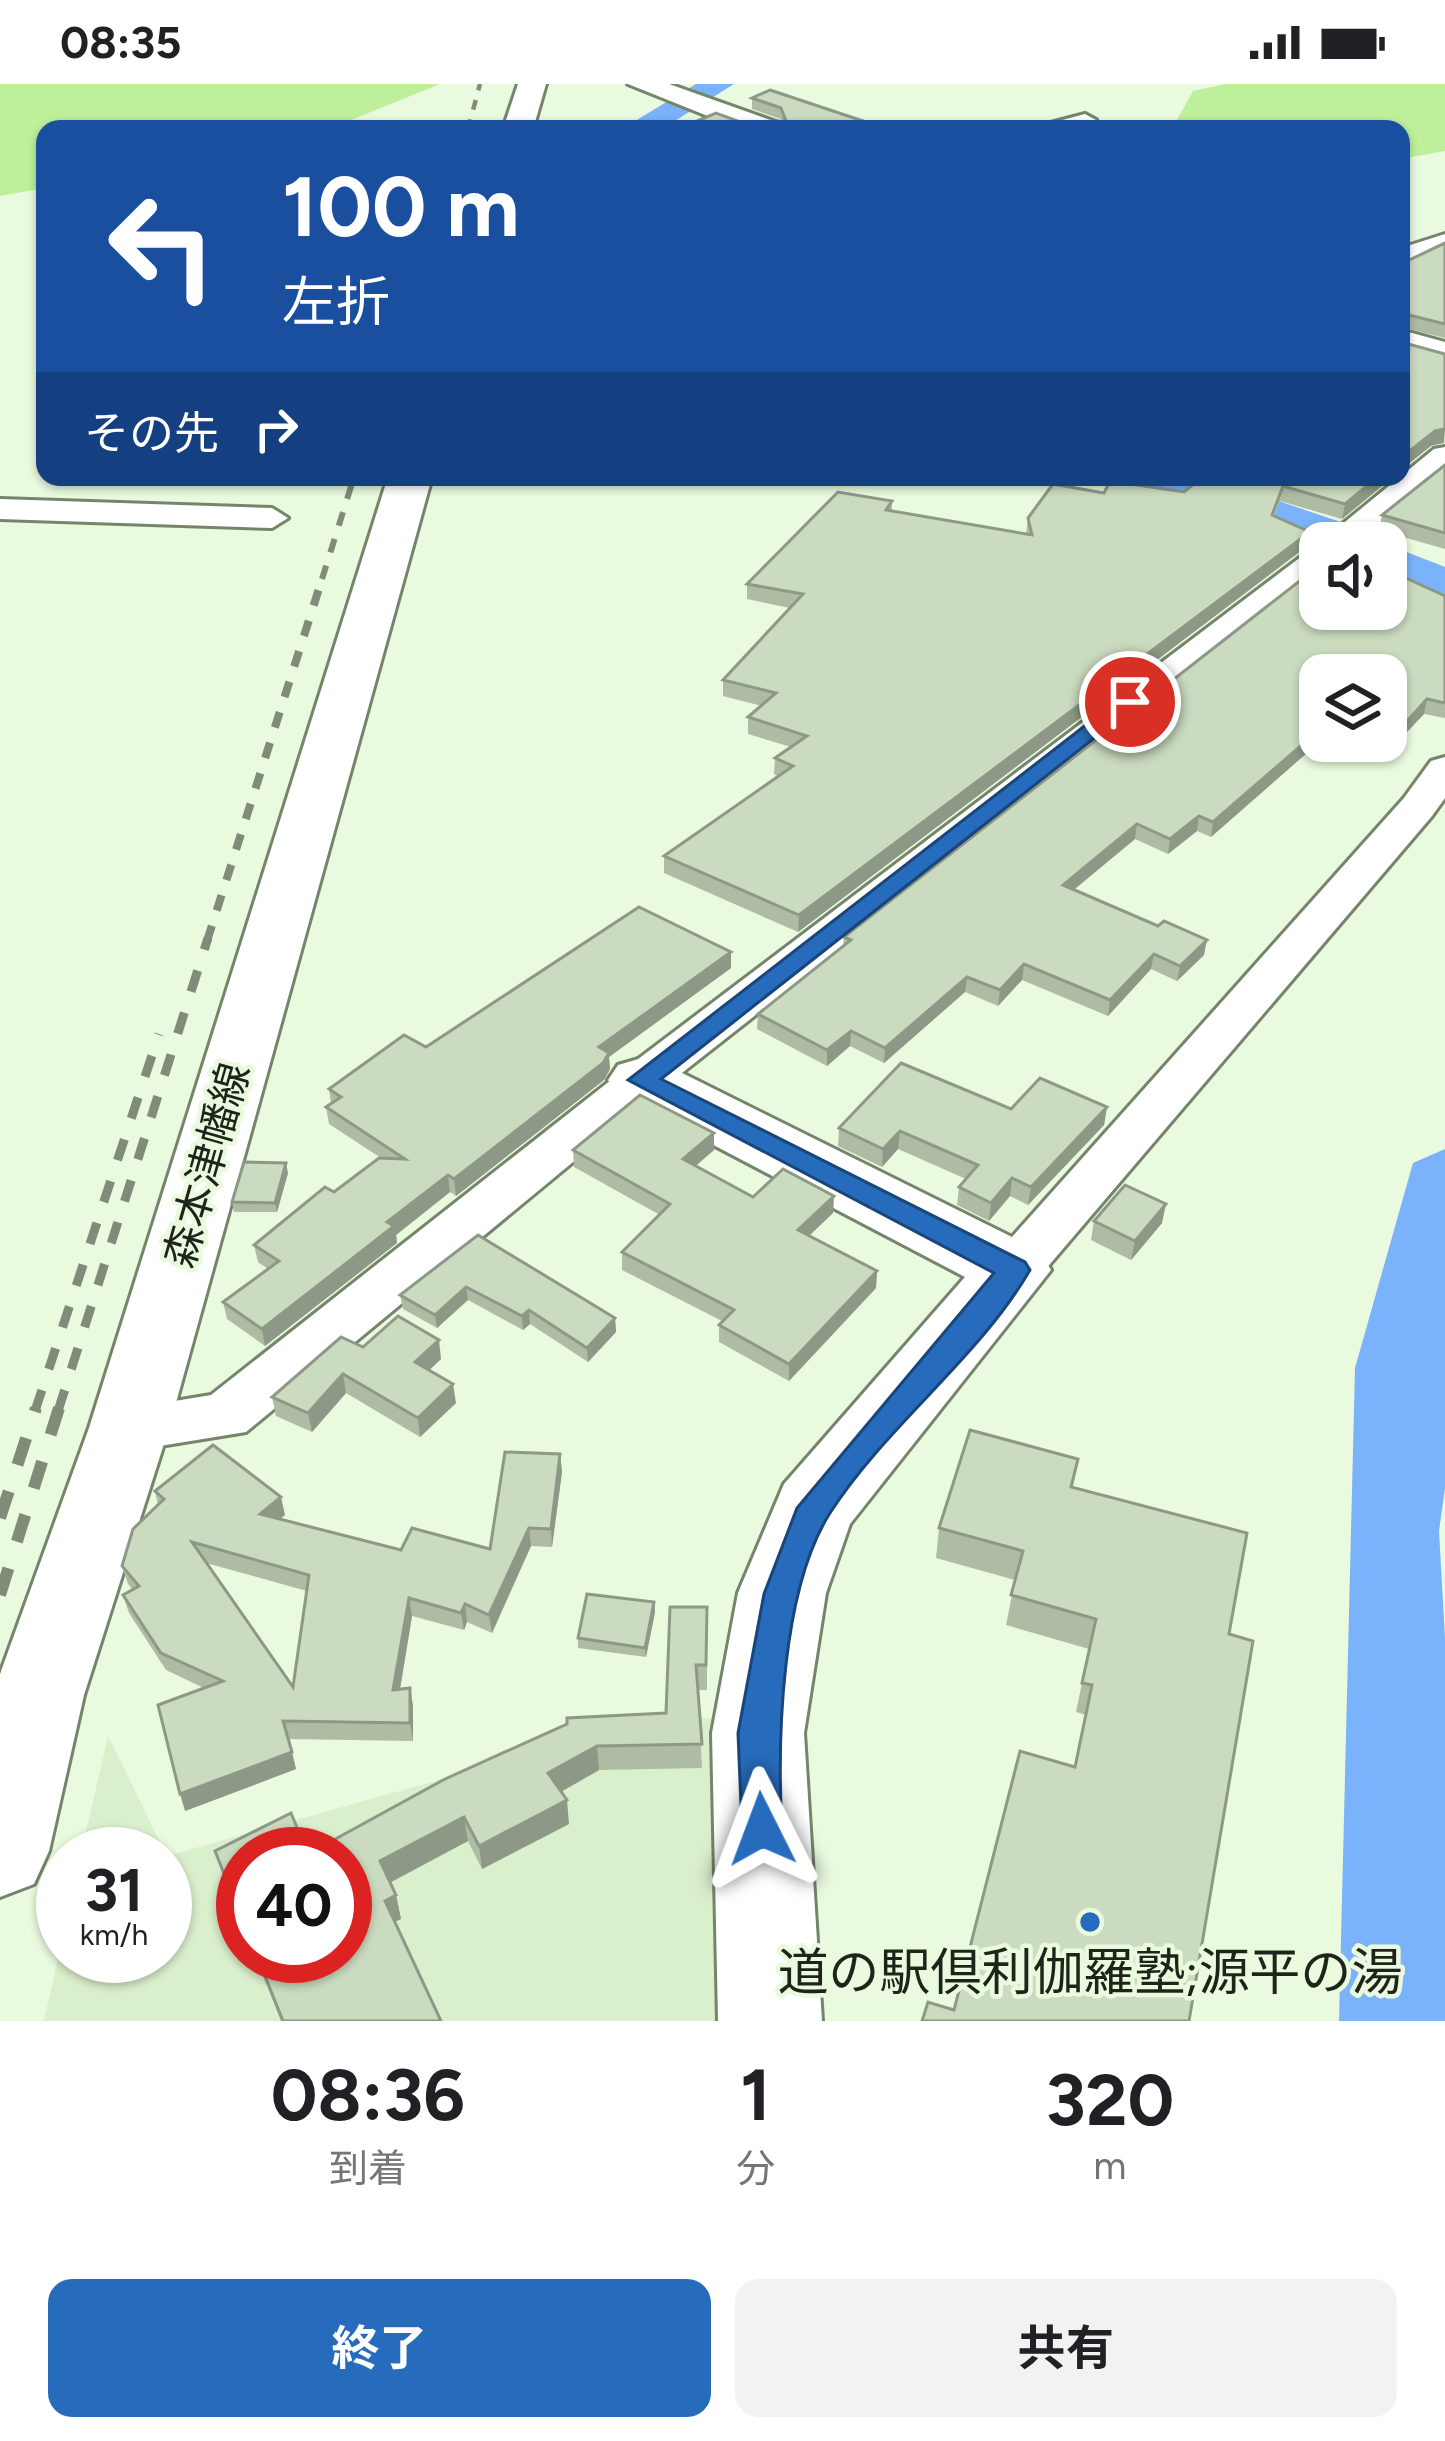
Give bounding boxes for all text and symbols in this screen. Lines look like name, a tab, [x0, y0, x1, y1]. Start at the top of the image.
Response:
text: 08:35	[60, 15, 181, 69]
text: 100 m	[282, 156, 520, 257]
icon: left	[84, 168, 240, 324]
text: 左折	[282, 270, 390, 335]
icon: right	[243, 396, 309, 462]
text: その先	[84, 406, 219, 460]
map controls	[1299, 522, 1407, 762]
button: sound	[1299, 522, 1407, 630]
pin	[1079, 651, 1181, 753]
button: layers	[1299, 654, 1407, 762]
icon: arrive	[1097, 669, 1163, 735]
street label: 森本津幡線	[154, 1057, 260, 1273]
position arrow	[699, 1766, 825, 1892]
speed limit sign: 40	[216, 1827, 372, 1983]
text: 31	[85, 1854, 143, 1926]
marker: 道の駅倶利伽羅塾;源平の湯	[1077, 1909, 1103, 1935]
text: km/h	[80, 1916, 148, 1953]
place label: 道の駅倶利伽羅塾;源平の湯	[777, 1942, 1403, 2003]
text: 08:36	[271, 2052, 465, 2138]
text: 1	[740, 2052, 771, 2138]
text: 320	[1046, 2057, 1174, 2143]
text: m	[1093, 2142, 1127, 2189]
text: 到着	[329, 2145, 407, 2192]
text: 分	[736, 2145, 775, 2192]
button: 終了	[48, 2279, 711, 2417]
button: 共有	[735, 2279, 1397, 2417]

